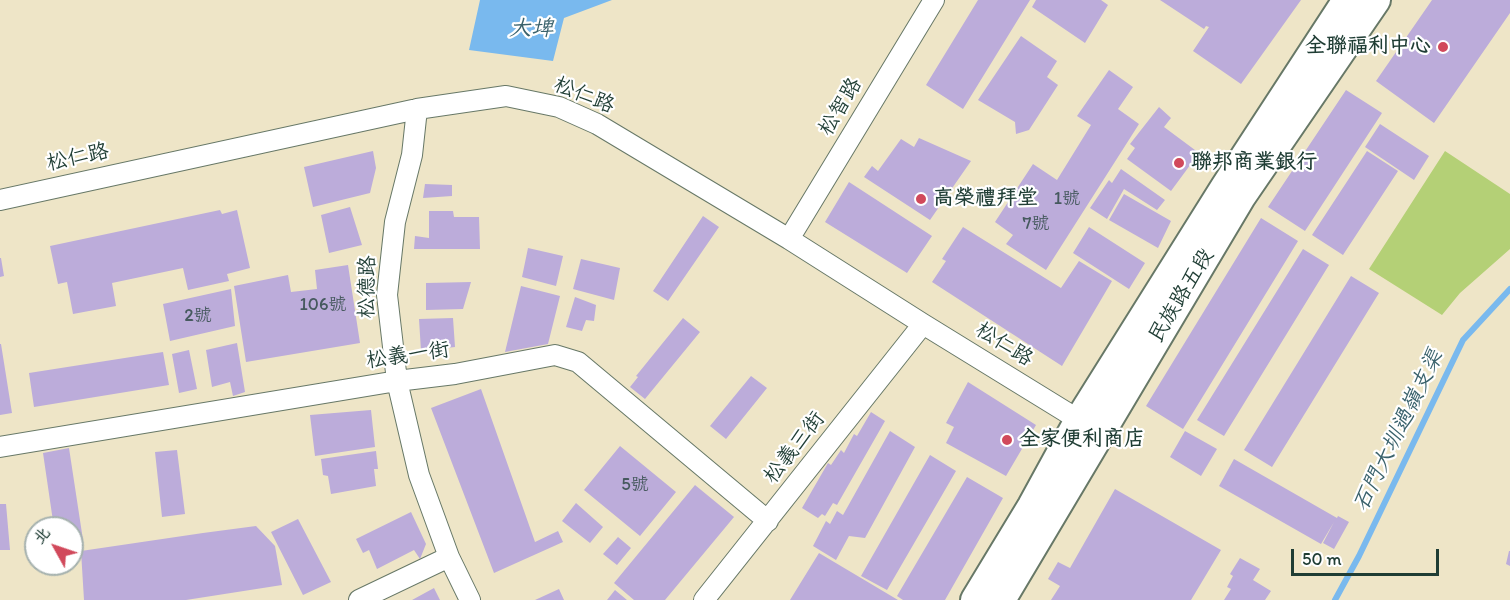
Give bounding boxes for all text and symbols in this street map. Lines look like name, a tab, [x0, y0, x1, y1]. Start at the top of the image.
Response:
water label: 大埤	[509, 16, 553, 42]
place label: 全聯福利中心	[1305, 34, 1431, 60]
marker: 全聯福利中心	[1436, 40, 1450, 54]
street label: 松仁路	[550, 73, 618, 119]
street label: 松智路	[814, 74, 868, 140]
street label: 松仁路	[45, 139, 111, 177]
place label: 聯邦商業銀行	[1191, 150, 1317, 176]
marker: 聯邦商業銀行	[1172, 156, 1186, 170]
place label: 高榮禮拜堂	[933, 186, 1038, 212]
house number: 1號	[1054, 188, 1080, 210]
marker: 高榮禮拜堂	[914, 192, 928, 206]
house number: 7號	[1023, 213, 1049, 235]
street label: 民族路五段	[1144, 245, 1220, 347]
street label: 松德路	[355, 255, 381, 319]
house number: 106號	[300, 294, 346, 316]
house number: 2號	[184, 305, 212, 327]
street label: 松仁路	[971, 318, 1037, 372]
street label: 松義一街	[365, 338, 451, 374]
water label: 石門大圳過嶺支渠	[1349, 346, 1449, 516]
street label: 松義三街	[759, 407, 831, 489]
place label: 全家便利商店	[1019, 427, 1145, 453]
marker: 全家便利商店	[1000, 433, 1014, 447]
house number: 5號	[621, 474, 649, 496]
north arrow	[24, 516, 84, 576]
text: 北	[29, 523, 54, 548]
scale bar	[1294, 537, 1442, 575]
text: 50 m	[1302, 548, 1342, 570]

